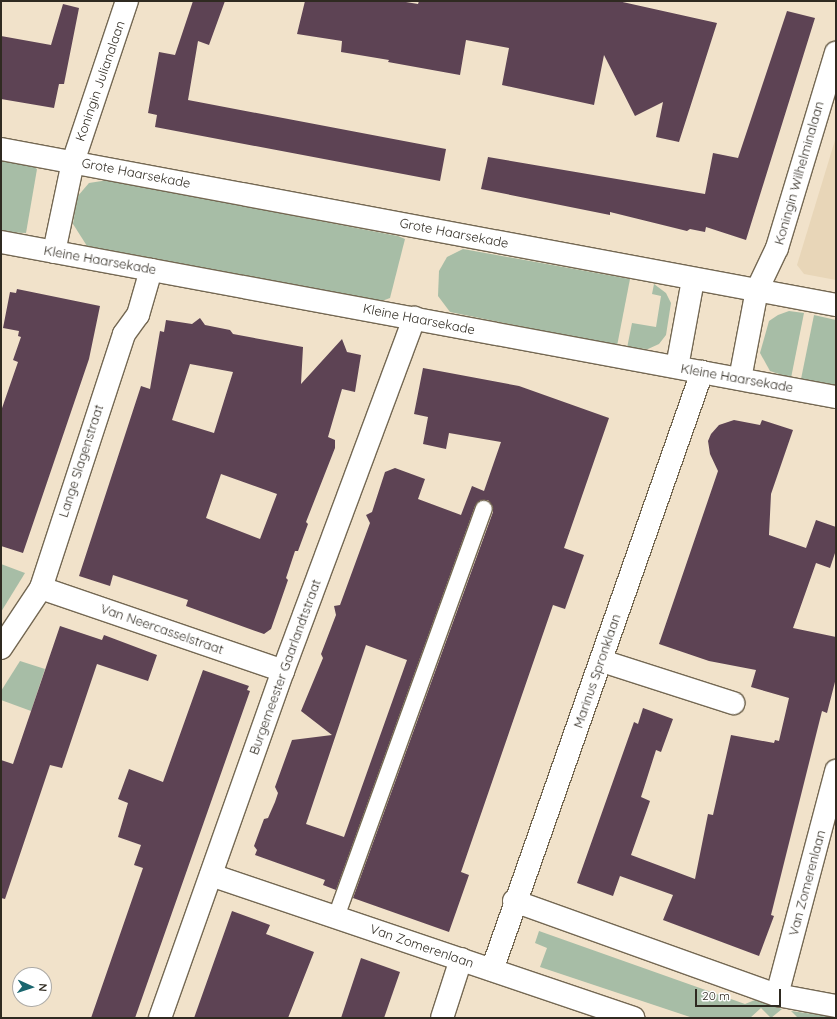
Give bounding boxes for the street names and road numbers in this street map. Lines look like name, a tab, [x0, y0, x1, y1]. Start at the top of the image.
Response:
street label: Koningin Julianalaan	[72, 19, 128, 143]
street label: Koningin Wilhelminalaan	[771, 99, 827, 247]
street label: Grote Haarsekade	[80, 155, 192, 191]
street label: Grote Haarsekade	[398, 215, 510, 251]
street label: Kleine Haarsekade	[43, 242, 157, 278]
street label: Kleine Haarsekade	[362, 300, 476, 338]
street label: Kleine Haarsekade	[680, 360, 794, 396]
street label: Lange Slagenstraat	[55, 403, 107, 519]
street label: Burgemeester Gaarlandtstraat	[246, 577, 324, 757]
street label: Van Neercasselstraat	[98, 601, 226, 657]
street label: Marinus Spronklaan	[570, 612, 624, 730]
street label: Van Zomerenlaan	[785, 828, 829, 938]
street label: Van Zomerenlaan	[368, 921, 476, 971]

